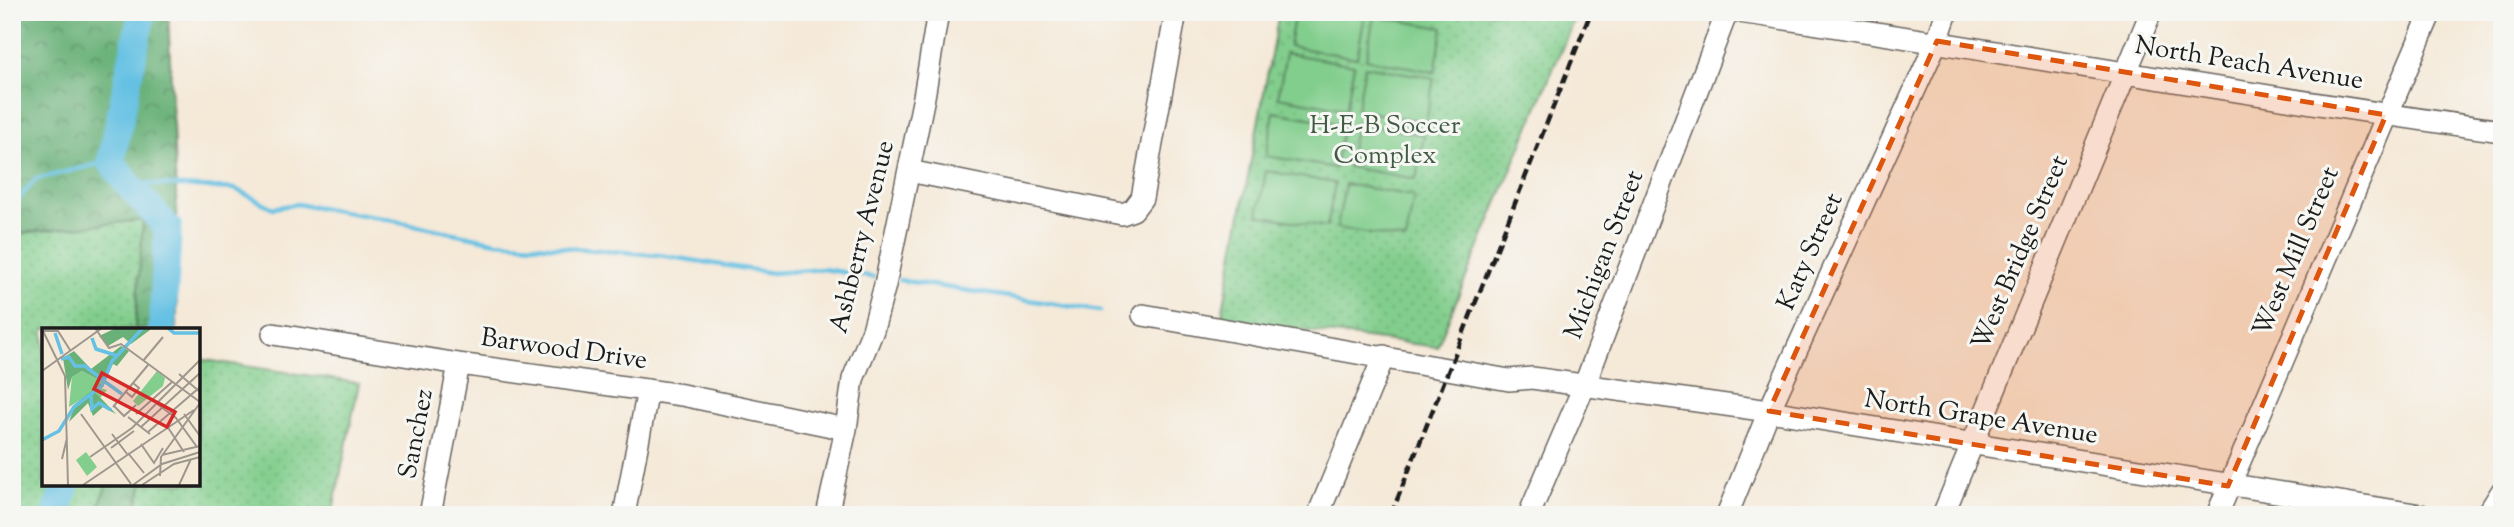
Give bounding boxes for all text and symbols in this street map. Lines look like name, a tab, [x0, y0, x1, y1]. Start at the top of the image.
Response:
street label: North Peach Avenue	[2132, 28, 2366, 100]
park label: H-E-B Soccer Complex	[1310, 108, 1461, 175]
street label: Ashberry Avenue	[821, 137, 905, 337]
street label: West Bridge Street	[1963, 150, 2079, 356]
street label: West Mill Street	[2244, 161, 2350, 343]
street label: Michigan Street	[1556, 165, 1654, 345]
street label: Katy Street	[1769, 187, 1853, 317]
street label: Barwood Drive	[478, 320, 650, 380]
inset map	[42, 328, 200, 485]
street label: North Grape Avenue	[1862, 381, 2100, 455]
street label: Sanchez	[390, 386, 444, 482]

